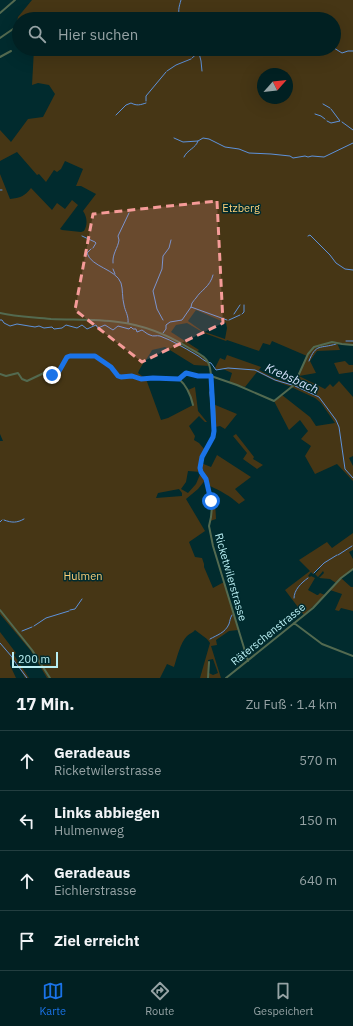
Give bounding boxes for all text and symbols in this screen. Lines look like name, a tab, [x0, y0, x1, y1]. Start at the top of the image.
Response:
search box	[12, 12, 341, 56]
icon: search	[26, 23, 48, 45]
text: Hier suchen	[58, 25, 138, 44]
north arrow	[257, 68, 293, 104]
park label: Etzberg	[222, 201, 260, 215]
water label: Krebsbach	[263, 360, 321, 396]
route end	[43, 366, 61, 384]
route start	[202, 492, 220, 510]
street label: Ricketwilerstrasse	[212, 531, 250, 623]
park label: Hulmen	[64, 569, 102, 583]
street label: Räterschenstrasse	[228, 600, 308, 668]
scale bar	[12, 650, 58, 669]
text: 200 m	[18, 652, 50, 666]
text: 17 Min.	[16, 693, 75, 715]
text: Zu Fuß · 1.4 km	[246, 696, 337, 713]
text: Geradeaus	[54, 743, 130, 762]
icon: ahead	[16, 750, 38, 772]
text: 570 m	[299, 752, 337, 769]
text: Ricketwilerstrasse	[54, 762, 161, 779]
text: Links abbiegen	[54, 803, 160, 822]
icon: left	[16, 810, 38, 832]
text: 150 m	[299, 812, 337, 829]
text: Hulmenweg	[54, 822, 124, 839]
text: Geradeaus	[54, 863, 130, 882]
icon: ahead	[16, 870, 38, 892]
text: 640 m	[299, 872, 337, 889]
text: Eichlerstrasse	[54, 882, 136, 899]
icon: arrive	[16, 930, 38, 952]
text: Ziel erreicht	[54, 931, 140, 950]
tab: Karte	[40, 980, 66, 1018]
tab: Route	[145, 980, 174, 1018]
tab: Gespeichert	[253, 980, 313, 1018]

